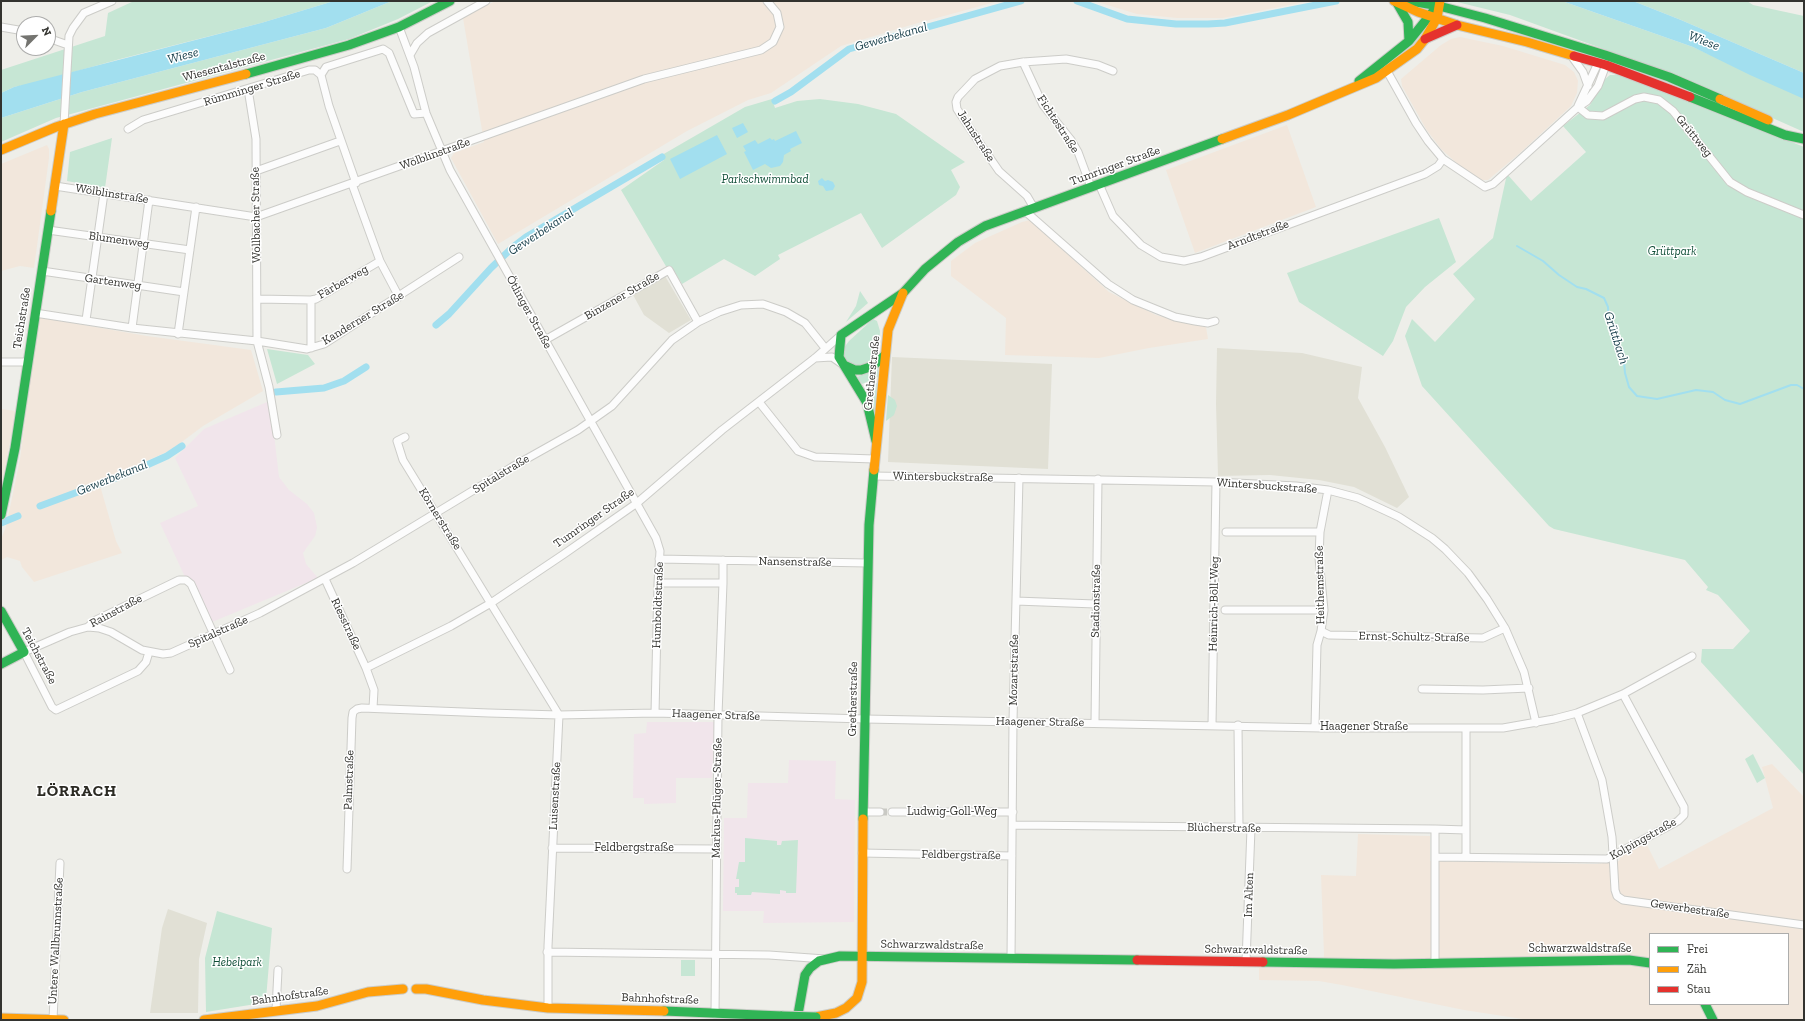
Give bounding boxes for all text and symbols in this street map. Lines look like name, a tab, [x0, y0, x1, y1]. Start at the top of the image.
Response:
north arrow	[16, 16, 56, 56]
water label: Gewerbekanal	[853, 19, 929, 55]
text: N	[39, 25, 54, 38]
water label: Wiese	[1686, 28, 1722, 54]
water label: Wiese	[166, 44, 200, 68]
street label: Wiesentalstraße	[181, 49, 267, 85]
street label: Rümminger Straße	[202, 66, 302, 110]
street label: Fichtestraße	[1034, 92, 1082, 156]
street label: Jahnstraße	[954, 108, 998, 164]
street label: Grüttweg	[1673, 112, 1715, 160]
street label: Wölblinstraße	[398, 135, 472, 173]
street label: Tumringer Straße	[1068, 143, 1162, 189]
street label: Wollbacher Straße	[248, 167, 264, 263]
park label: Parkschwimmbad	[722, 173, 808, 187]
street label: Wölblinstraße	[74, 181, 150, 207]
water label: Gewerbekanal	[505, 205, 577, 259]
street label: Arndtstraße	[1225, 217, 1291, 253]
street label: Blumenweg	[88, 229, 150, 251]
park label: Grüttpark	[1648, 245, 1696, 259]
street label: Färberweg	[315, 262, 371, 302]
street label: Binzener Straße	[582, 269, 662, 323]
street label: Gartenweg	[84, 271, 142, 293]
street label: Ötlinger Straße	[503, 273, 555, 351]
street label: Teichstraße	[10, 286, 34, 350]
street label: Kanderner Straße	[319, 288, 407, 348]
water label: Grüttbach	[1600, 310, 1632, 366]
street label: Gretherstraße	[861, 335, 883, 411]
street label: Spitalstraße	[470, 451, 532, 497]
water label: Gewerbekanal	[74, 457, 150, 499]
street label: Wintersbuckstraße	[893, 469, 993, 485]
street label: Wintersbuckstraße	[1216, 475, 1318, 497]
street label: Körnerstraße	[415, 485, 465, 553]
street label: Tumringer Straße	[551, 485, 637, 551]
street label: Heithemstraße	[1312, 545, 1328, 625]
street label: Nansenstraße	[758, 554, 832, 570]
street label: Heinrich-Böll-Weg	[1206, 556, 1222, 652]
street label: Humboldtstraße	[649, 561, 667, 649]
street label: Stadionstraße	[1088, 564, 1104, 638]
street label: Rainstraße	[87, 591, 145, 631]
street label: Riesstraße	[328, 596, 364, 652]
street label: Spitalstraße	[186, 612, 250, 652]
street label: Teichstraße	[18, 625, 60, 687]
street label: Ernst-Schultz-Straße	[1359, 629, 1469, 645]
street label: Mozartstraße	[1006, 634, 1022, 706]
street label: Gretherstraße	[845, 661, 861, 737]
street label: Haagener Straße	[672, 706, 760, 724]
street label: Haagener Straße	[996, 714, 1084, 730]
street label: Haagener Straße	[1320, 720, 1408, 734]
street label: Markus-Pflüger-Straße	[709, 738, 725, 858]
street label: Palmstraße	[341, 750, 357, 810]
street label: Luisenstraße	[546, 762, 564, 830]
district label: LÖRRACH	[37, 781, 117, 801]
street label: Ludwig-Goll-Weg	[907, 805, 997, 819]
street label: Kolpingstraße	[1607, 815, 1679, 863]
street label: Blücherstraße	[1187, 820, 1261, 836]
street label: Feldbergstraße	[594, 841, 674, 855]
street label: Feldbergstraße	[921, 847, 1001, 863]
street label: Im Alten	[1241, 872, 1257, 918]
street label: Untere Wallbrunnstraße	[45, 877, 67, 1005]
street label: Gewerbestraße	[1650, 896, 1730, 922]
legend	[1649, 933, 1789, 1005]
street label: Schwarzwaldstraße	[881, 937, 983, 953]
street label: Schwarzwaldstraße	[1205, 942, 1307, 958]
street label: Schwarzwaldstraße	[1529, 942, 1631, 956]
text: Frei	[1687, 942, 1708, 956]
park label: Hebelpark	[212, 956, 262, 970]
text: Zäh	[1687, 962, 1706, 976]
text: Stau	[1687, 982, 1710, 996]
street label: Bahnhofstraße	[251, 983, 329, 1009]
street label: Bahnhofstraße	[621, 990, 699, 1008]

